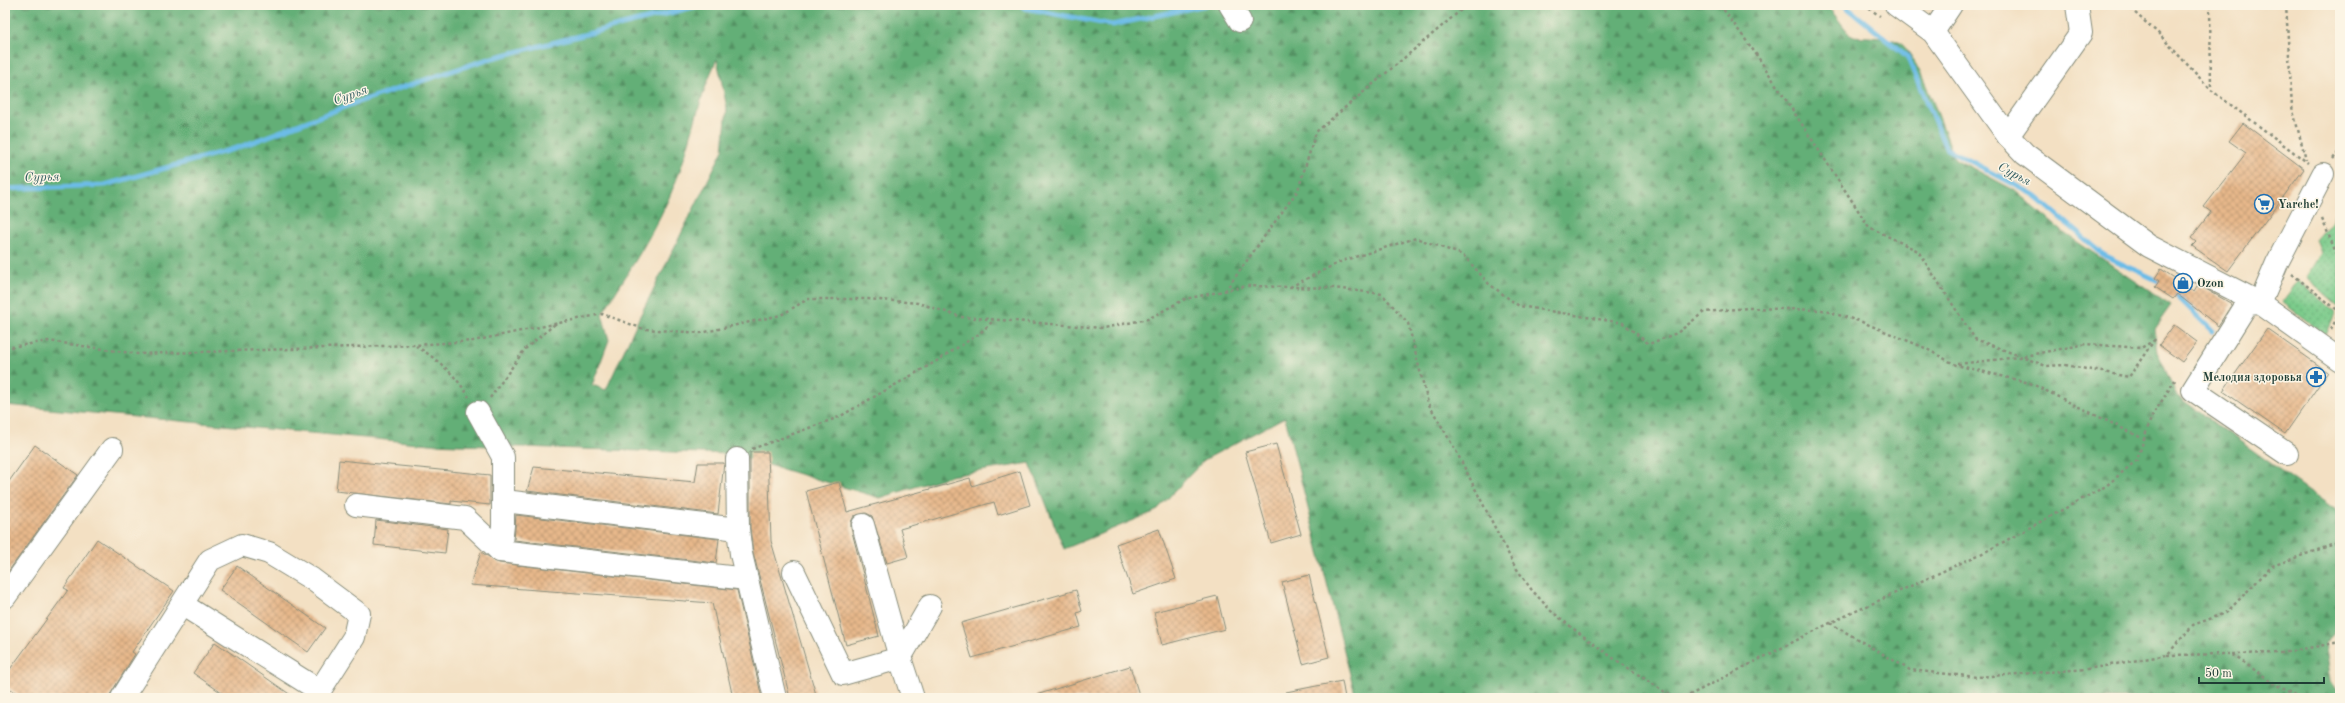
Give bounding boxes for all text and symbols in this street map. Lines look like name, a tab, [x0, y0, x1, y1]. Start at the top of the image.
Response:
water label: Сурья	[332, 83, 369, 108]
water label: Сурья	[1996, 160, 2033, 188]
water label: Сурья	[24, 170, 60, 185]
supermarket icon: Yarche!	[2253, 193, 2275, 215]
place label: Yarche!	[2278, 199, 2319, 211]
shop icon: Ozon	[2172, 272, 2194, 294]
place label: Ozon	[2197, 278, 2224, 290]
pharmacy icon: Мелодия здоровья	[2305, 366, 2327, 388]
place label: Мелодия здоровья	[2203, 372, 2302, 384]
scale bar	[2199, 659, 2324, 685]
text: 50 m	[2205, 667, 2232, 680]

